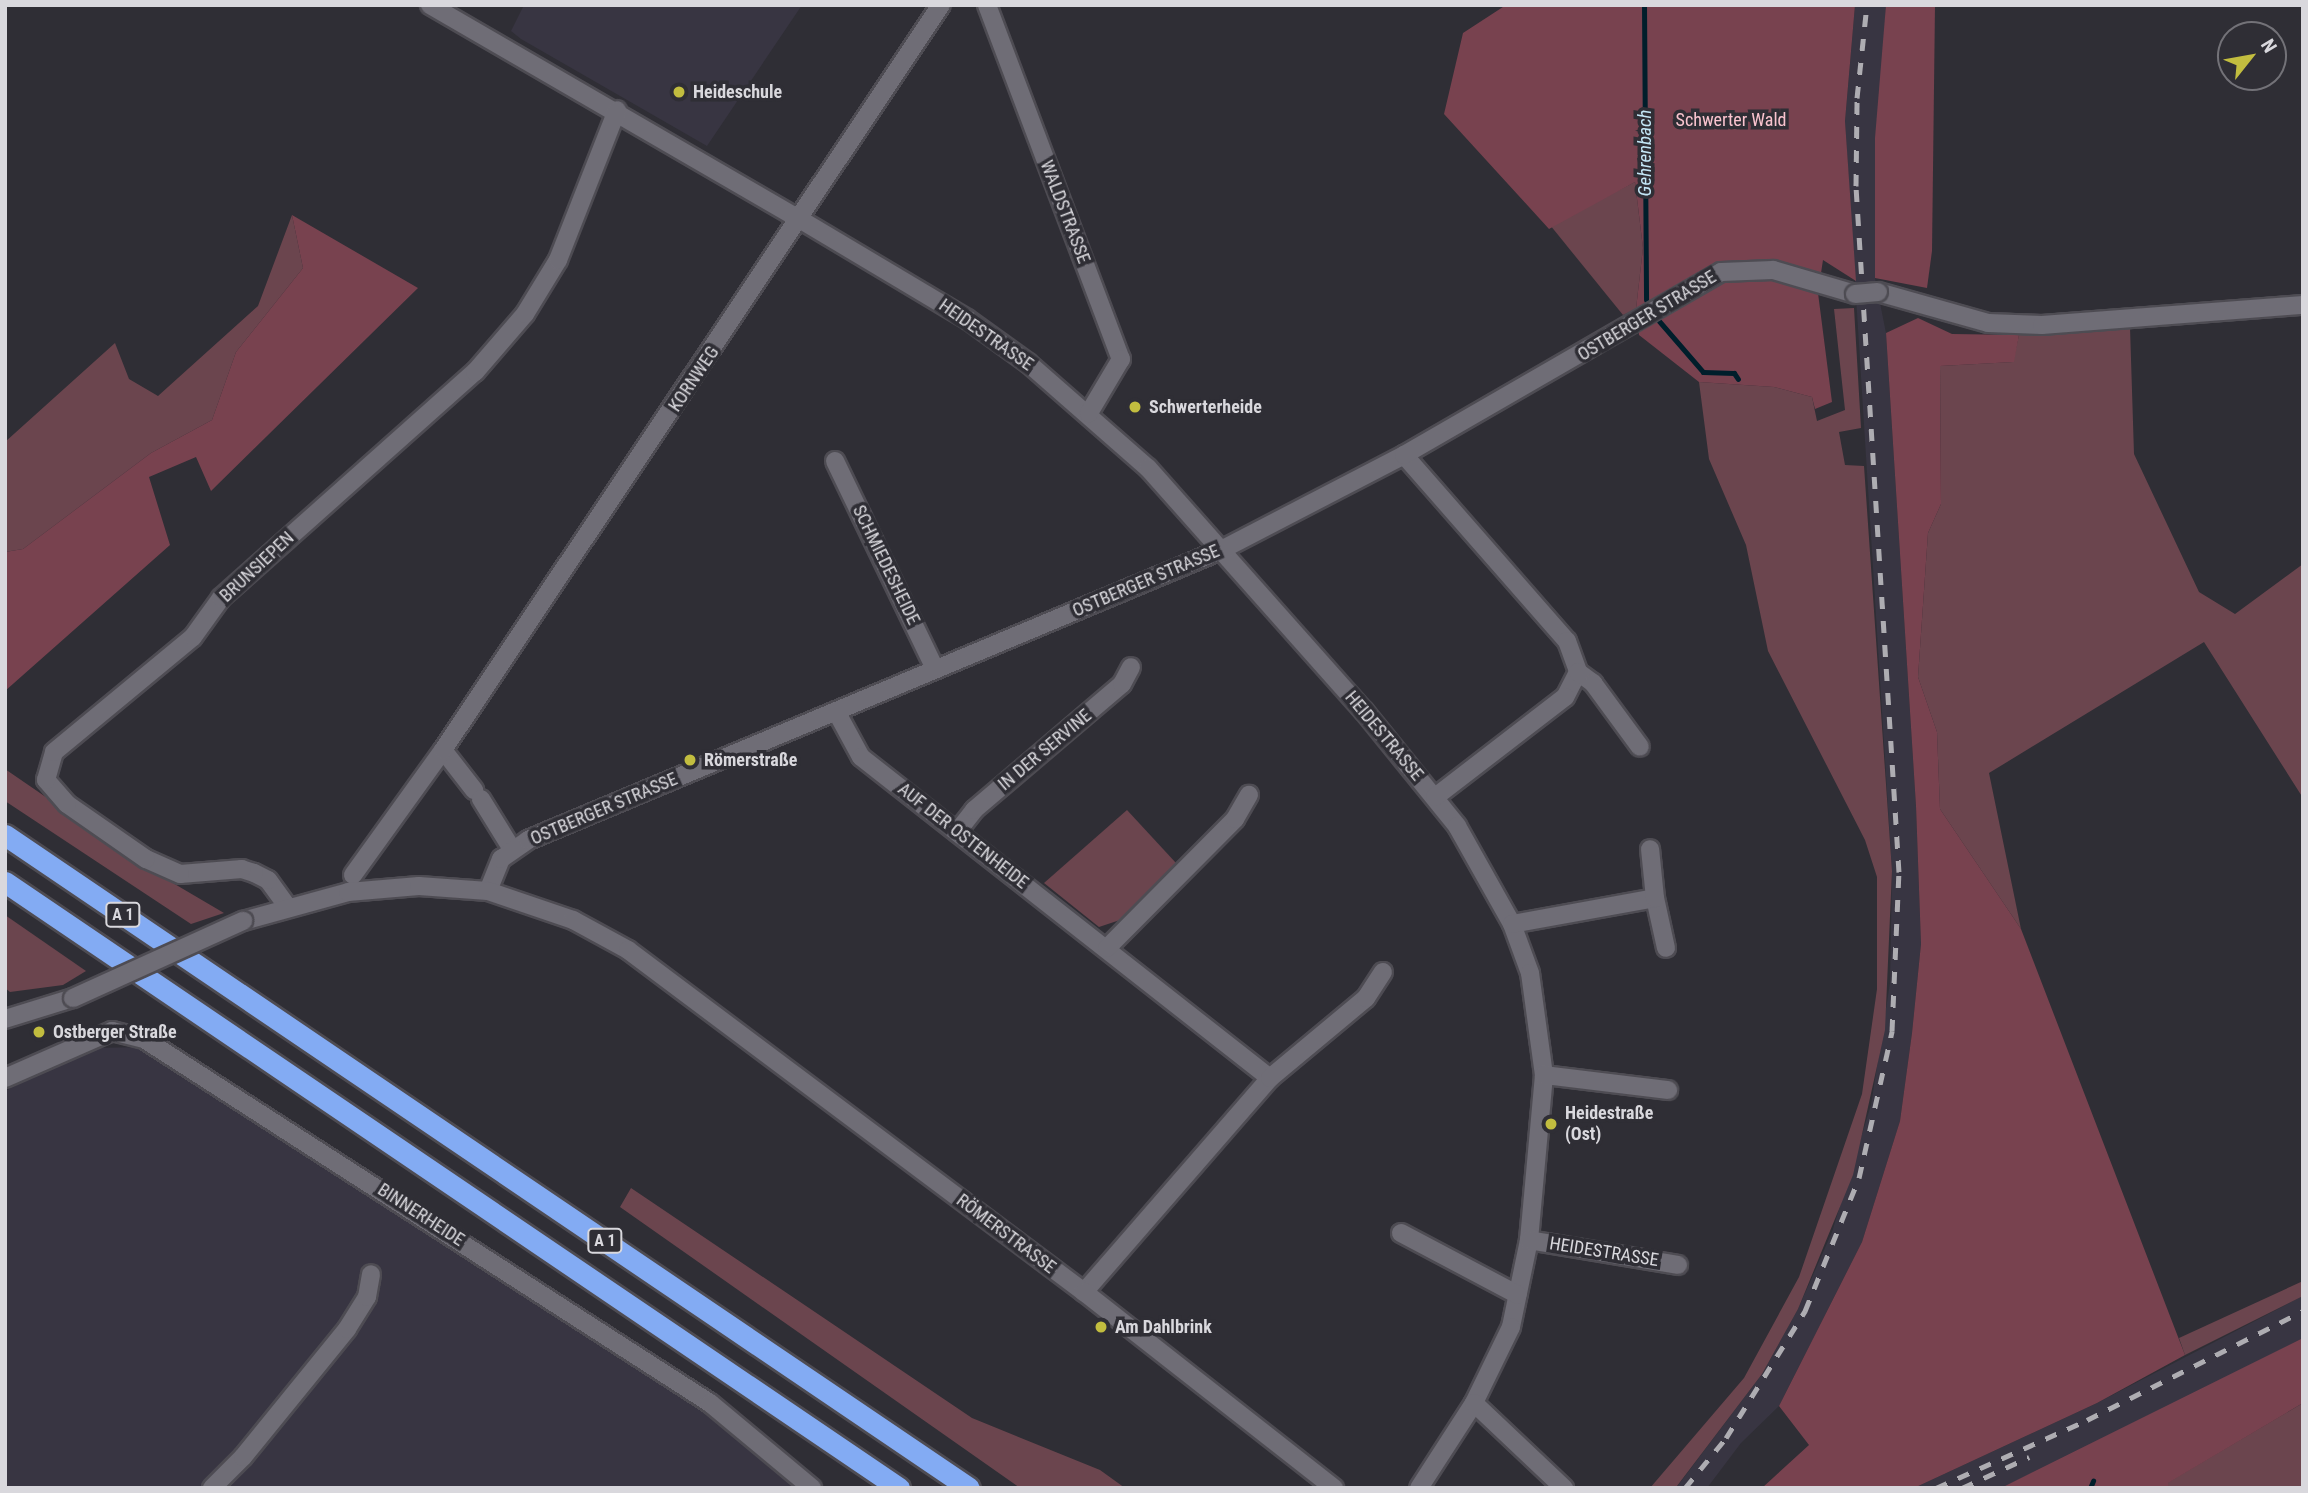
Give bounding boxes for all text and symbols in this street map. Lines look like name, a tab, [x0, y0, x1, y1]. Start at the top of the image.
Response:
north arrow	[2217, 21, 2287, 91]
text: N	[2256, 35, 2282, 57]
place label: Heideschule	[693, 81, 782, 103]
marker: Heideschule	[671, 84, 687, 100]
park label: Schwerter Wald	[1676, 109, 1786, 131]
water label: Gehrenbach	[1634, 110, 1656, 196]
street label: WALDSTRASSE	[1035, 157, 1095, 267]
street label: OSTBERGER STRASSE	[1574, 266, 1720, 366]
street label: HEIDESTRASSE	[935, 295, 1037, 375]
street label: KORNWEG	[664, 342, 724, 416]
place label: Schwerterheide	[1149, 396, 1262, 418]
marker: Schwerterheide	[1127, 399, 1143, 415]
street label: SCHMIEDESHEIDE	[848, 502, 924, 628]
street label: BRUNSIEPEN	[215, 527, 299, 607]
street label: OSTBERGER STRASSE	[1069, 540, 1223, 622]
street label: HEIDESTRASSE	[1340, 687, 1428, 785]
street label: IN DER SERVINE	[994, 705, 1096, 795]
place label: Römerstraße	[704, 749, 797, 771]
marker: Römerstraße	[682, 752, 698, 768]
street label: OSTBERGER STRASSE	[527, 768, 681, 850]
street label: AUF DER OSTENHEIDE	[894, 778, 1032, 894]
road number: A 1	[104, 903, 142, 928]
place label: Ostberger Straße	[53, 1021, 177, 1043]
marker: Ostberger Straße	[31, 1024, 47, 1040]
place label: Heidestraße (Ost)	[1565, 1103, 1653, 1146]
marker: Heidestraße (Ost)	[1543, 1116, 1559, 1132]
street label: BINNERHEIDE	[374, 1179, 468, 1251]
street label: RÖMERSTRASSE	[952, 1190, 1060, 1278]
road number: A 1	[586, 1228, 624, 1254]
street label: HEIDESTRASSE	[1548, 1233, 1660, 1271]
place label: Am Dahlbrink	[1115, 1316, 1212, 1338]
marker: Am Dahlbrink	[1093, 1319, 1109, 1335]

